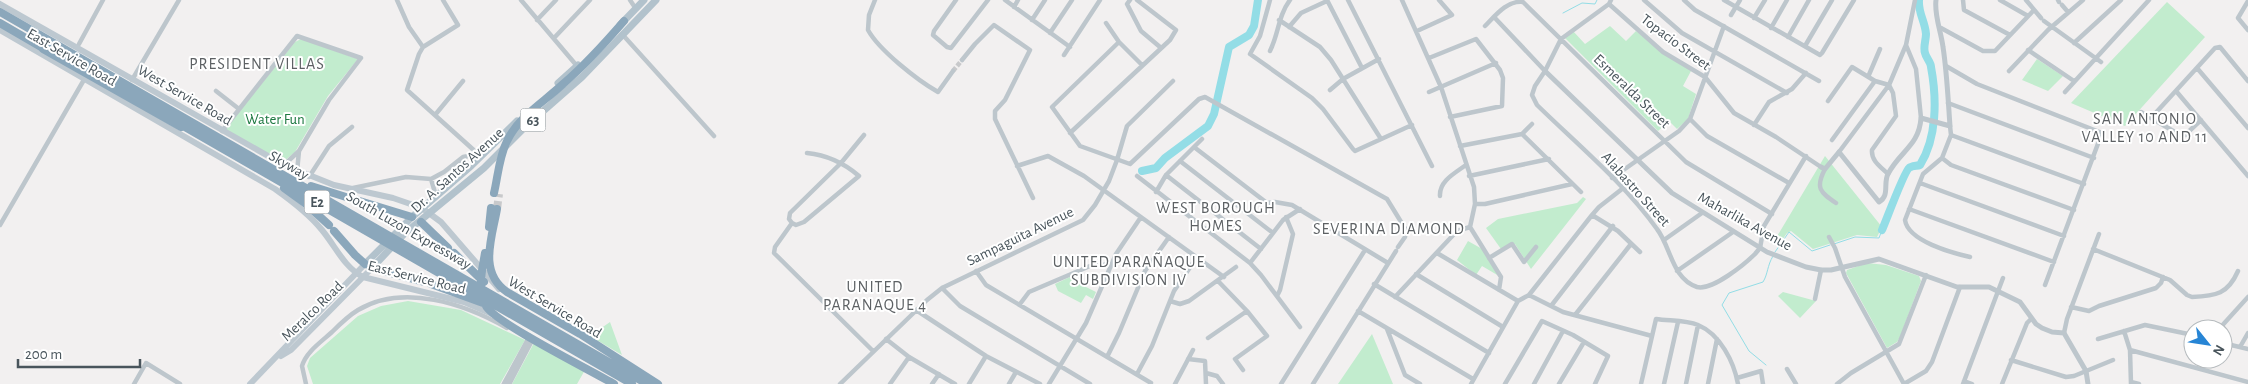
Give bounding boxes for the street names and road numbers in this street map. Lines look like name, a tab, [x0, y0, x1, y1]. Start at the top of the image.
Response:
street label: Topacio Street	[1638, 11, 1713, 73]
street label: East Service Road	[25, 26, 119, 89]
street label: Esmeralda Street	[1591, 51, 1673, 131]
street label: West Service Road	[135, 62, 235, 129]
road number: 63	[520, 108, 546, 132]
street label: Dr. A. Santos Avenue	[408, 125, 507, 216]
street label: Skyway	[266, 148, 312, 183]
street label: Alabastro Street	[1599, 149, 1673, 230]
street label: South Luzon Expressway	[344, 189, 474, 273]
street label: Maharlika Avenue	[1695, 189, 1794, 254]
road number: E2	[304, 190, 330, 213]
street label: Sampaguita Avenue	[965, 204, 1076, 269]
street label: East Service Road	[366, 258, 468, 297]
street label: West Service Road	[505, 274, 604, 341]
street label: Meralco Road	[279, 278, 346, 344]

